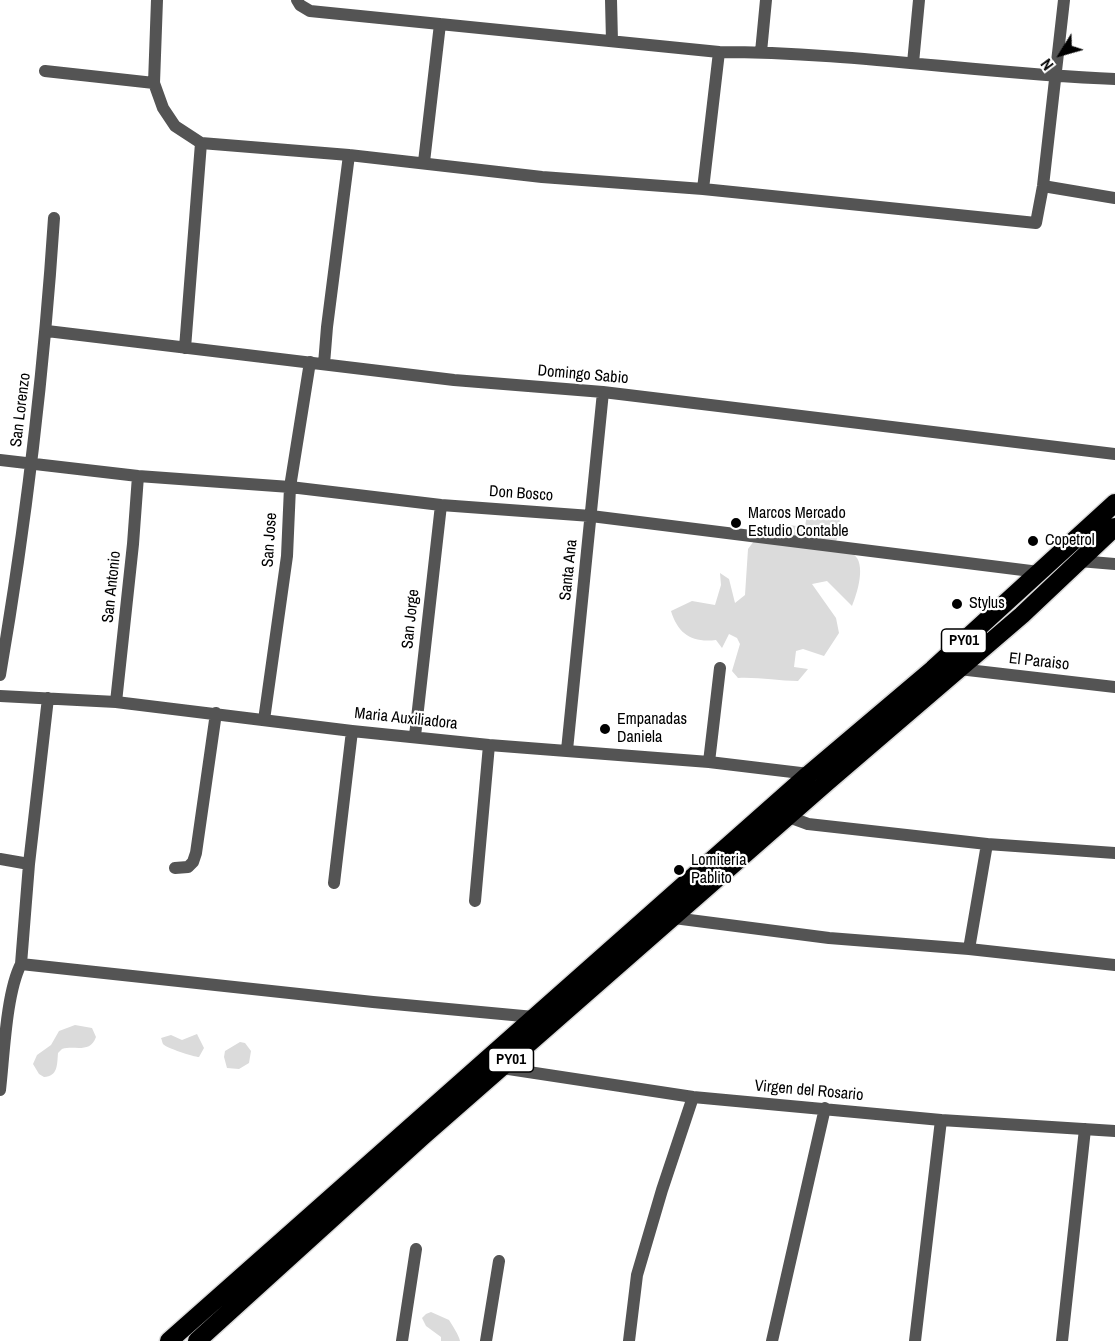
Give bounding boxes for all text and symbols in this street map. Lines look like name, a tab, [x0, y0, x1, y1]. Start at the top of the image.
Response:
north arrow	[1031, 24, 1091, 84]
text: N	[1035, 54, 1058, 75]
street label: Domingo Sabio	[537, 361, 629, 389]
street label: San Lorenzo	[7, 372, 35, 448]
street label: Don Bosco	[488, 482, 554, 506]
place label: Marcos Mercado Estudio Contable	[748, 504, 849, 542]
street label: San Jose	[259, 512, 281, 568]
marker: Marcos Mercado Estudio Contable	[729, 516, 743, 530]
place label: Copetrol	[1045, 531, 1095, 551]
marker: Copetrol	[1026, 534, 1040, 548]
street label: Santa Ana	[556, 539, 582, 601]
street label: San Antonio	[99, 550, 125, 624]
street label: San Jorge	[398, 588, 424, 650]
place label: Stylus	[969, 594, 1005, 614]
marker: Stylus	[950, 597, 964, 611]
road number: PY01	[942, 629, 986, 653]
street label: El Paraiso	[1008, 649, 1070, 675]
street label: Maria Auxiliadora	[354, 704, 458, 734]
place label: Empanadas Daniela	[617, 710, 687, 748]
marker: Empanadas Daniela	[598, 722, 612, 736]
place label: Lomiteria Pablito	[691, 851, 746, 889]
marker: Lomiteria Pablito	[672, 863, 686, 877]
road number: PY01	[488, 1048, 534, 1072]
street label: Virgen del Rosario	[754, 1077, 864, 1105]

